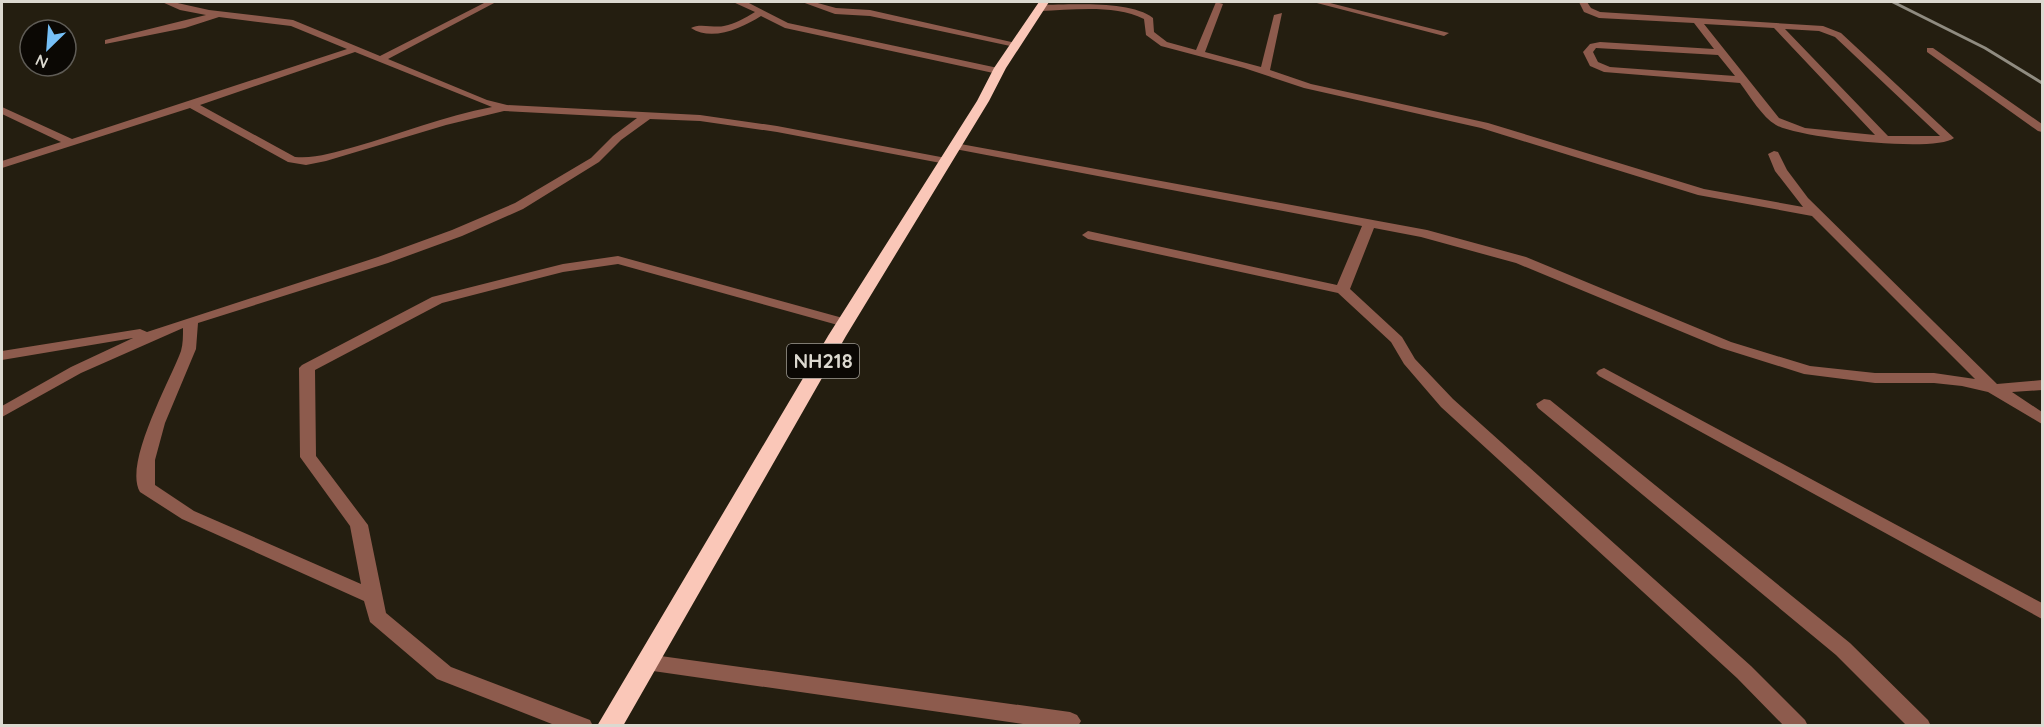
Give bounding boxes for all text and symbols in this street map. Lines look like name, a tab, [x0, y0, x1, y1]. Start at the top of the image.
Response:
north arrow	[18, 18, 78, 78]
text: N	[32, 50, 51, 73]
road number: NH218	[787, 344, 859, 378]

